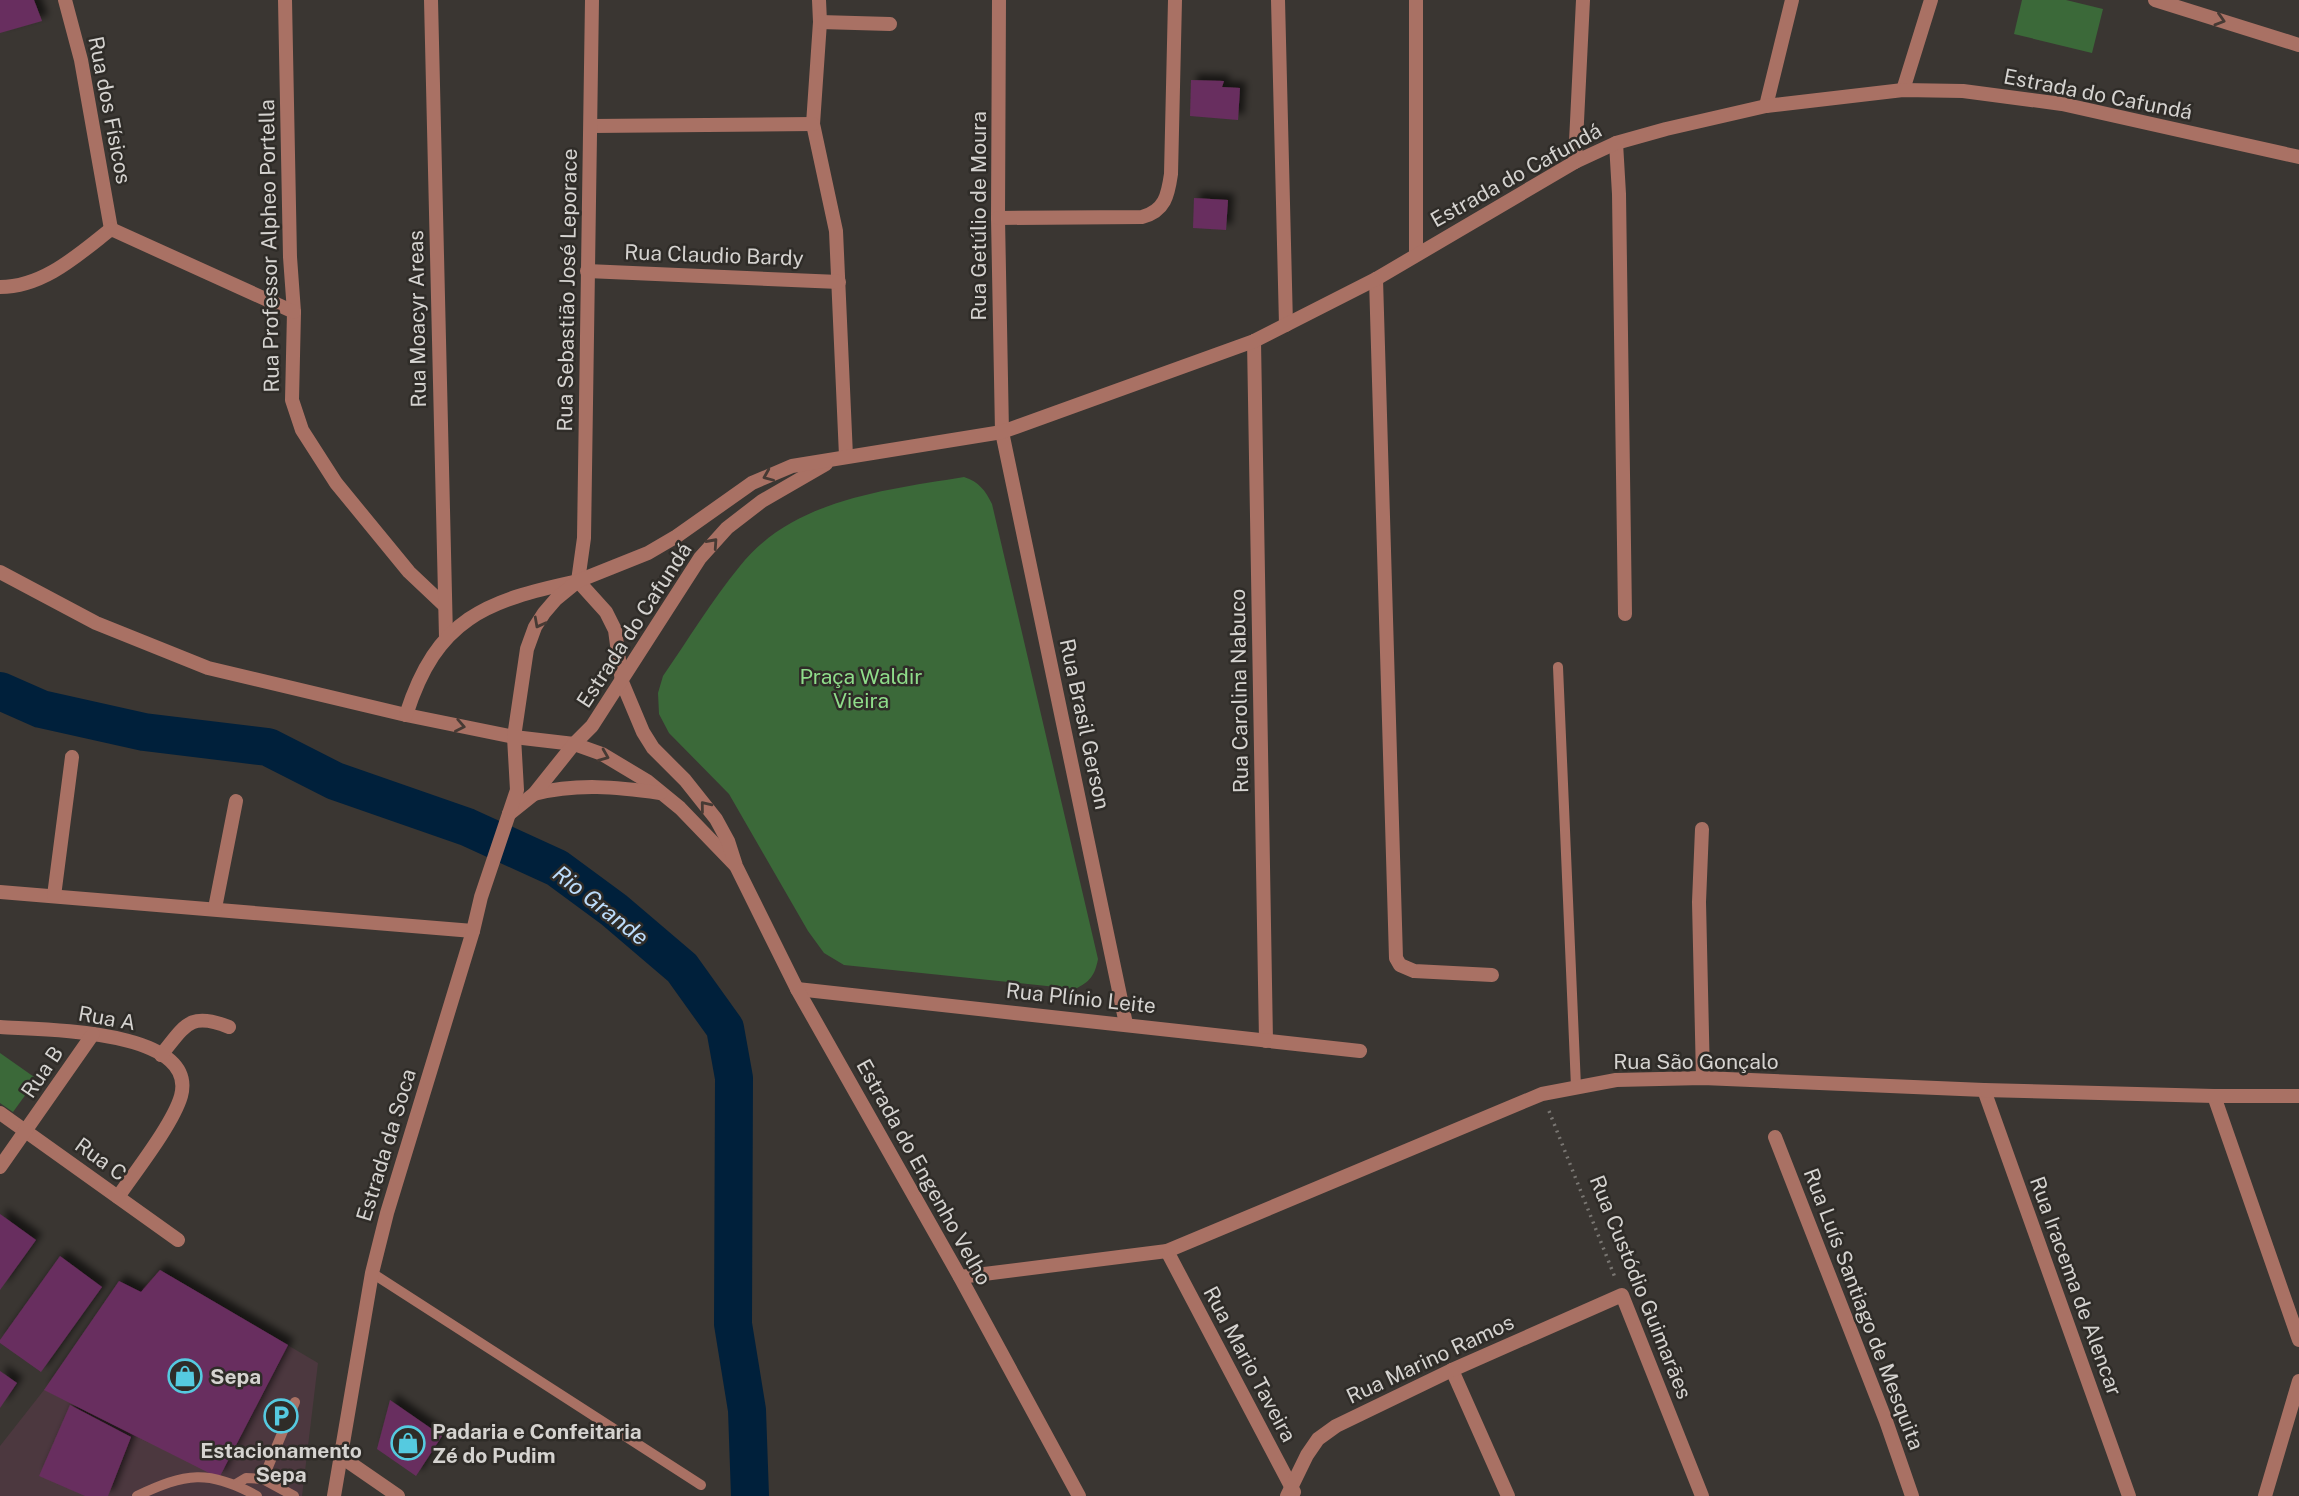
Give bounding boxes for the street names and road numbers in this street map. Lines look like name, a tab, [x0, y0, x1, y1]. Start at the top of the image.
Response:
street label: Rua dos Físicos	[83, 34, 137, 186]
street label: Estrada do Cafundá	[2002, 63, 2194, 125]
street label: Rua Professor Alpheo Portella	[254, 99, 284, 393]
street label: Rua Getúlio de Moura	[966, 111, 991, 321]
street label: Estrada do Cafundá	[1426, 118, 1606, 232]
street label: Rua Sebastião José Leporace	[552, 148, 582, 432]
street label: Rua Moacyr Areas	[403, 230, 431, 408]
street label: Rua Claudio Bardy	[624, 239, 804, 271]
street label: Estrada do Cafundá	[571, 538, 697, 712]
street label: Rua Carolina Nabuco	[1225, 589, 1253, 793]
street label: Rua Brasil Gerson	[1055, 636, 1115, 812]
street label: Rua Plínio Leite	[1005, 978, 1157, 1018]
street label: Rua A	[76, 1001, 138, 1035]
street label: Rua B	[16, 1041, 68, 1103]
street label: Rua São Gonçalo	[1613, 1049, 1779, 1074]
street label: Estrada do Engenho Velho	[851, 1055, 997, 1289]
street label: Estrada da Soca	[351, 1066, 421, 1224]
street label: Rua C	[70, 1132, 132, 1186]
street label: Rua Luís Santiago de Mesquita	[1799, 1165, 1929, 1453]
street label: Rua Custódio Guimarães	[1585, 1171, 1697, 1403]
street label: Rua Iracema de Alencar	[2025, 1173, 2127, 1399]
street label: Rua Mario Taveira	[1198, 1282, 1302, 1446]
street label: Rua Marino Ramos	[1342, 1309, 1518, 1409]

